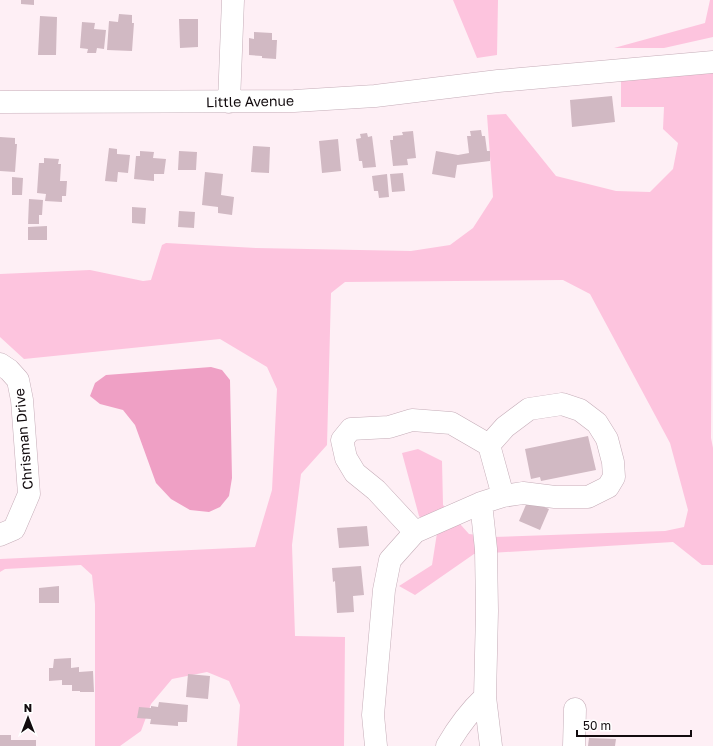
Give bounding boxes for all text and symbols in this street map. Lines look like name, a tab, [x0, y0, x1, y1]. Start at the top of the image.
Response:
street label: Little Avenue	[206, 92, 294, 110]
street label: Chrisman Drive	[10, 388, 36, 490]
north arrow	[8, 698, 48, 738]
text: N	[24, 701, 32, 714]
scale bar	[577, 712, 691, 738]
text: 50 m	[583, 718, 611, 733]

